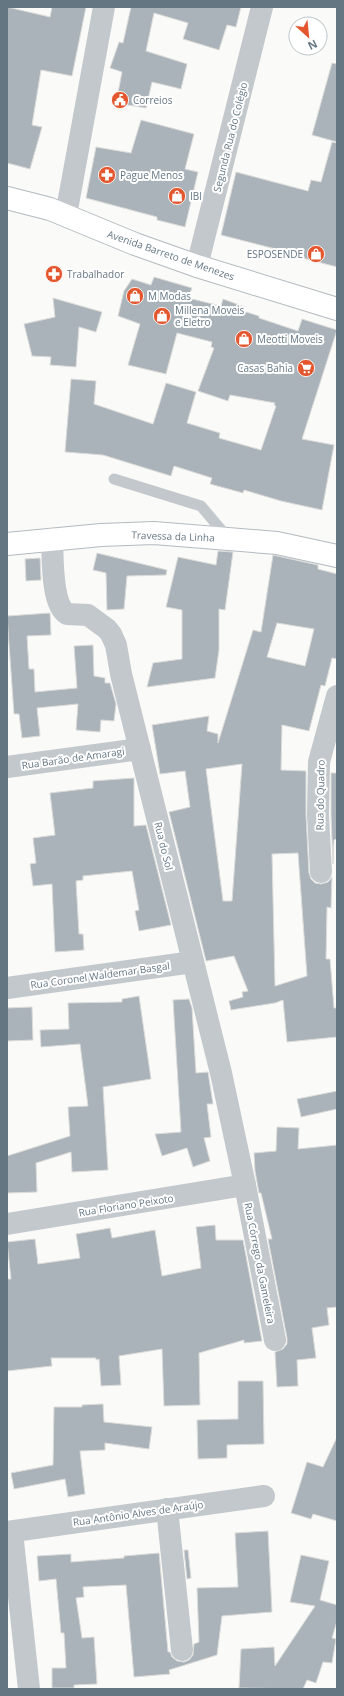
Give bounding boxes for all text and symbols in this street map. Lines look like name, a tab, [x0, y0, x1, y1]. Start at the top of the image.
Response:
north arrow	[288, 16, 328, 56]
text: N	[305, 37, 320, 54]
street label: Segunda Rua do Colégio	[210, 81, 250, 193]
public building icon: Correios	[110, 90, 130, 110]
place label: Correios	[133, 93, 173, 107]
pharmacy icon: Pague Menos	[97, 165, 117, 185]
place label: Pague Menos	[120, 168, 183, 182]
shop icon: IBI	[167, 186, 187, 206]
place label: IBI	[190, 189, 202, 203]
street label: Avenida Barreto de Menezes	[106, 227, 237, 283]
shop icon: ESPOSENDE	[306, 244, 326, 264]
place label: ESPOSENDE	[247, 247, 303, 261]
pharmacy icon: Trabalhador	[44, 264, 64, 284]
place label: Trabalhador	[67, 267, 124, 281]
shop icon: M Modas	[125, 286, 145, 306]
place label: M Modas	[148, 289, 191, 303]
place label: Millena Moveis e Eletro	[175, 303, 245, 329]
shop icon: Millena Moveis e Eletro	[152, 306, 172, 326]
shop icon: Meotti Moveis	[234, 329, 254, 349]
place label: Meotti Moveis	[257, 332, 323, 346]
supermarket icon: Casas Bahia	[296, 358, 316, 378]
place label: Casas Bahia	[237, 361, 293, 375]
street label: Travessa da Linha	[131, 528, 215, 544]
street label: Rua Barão de Amaragi	[21, 744, 125, 772]
street label: Rua do Quadro	[312, 759, 328, 831]
street label: Rua do Sol	[151, 820, 177, 872]
street label: Rua Coronel Waldemar Basgal	[29, 958, 171, 992]
street label: Rua Floriano Peixoto	[77, 1191, 175, 1219]
street label: Rua Córrego da Gameleira	[241, 1201, 279, 1325]
street label: Rua Antônio Alves de Araújo	[72, 1497, 204, 1529]

